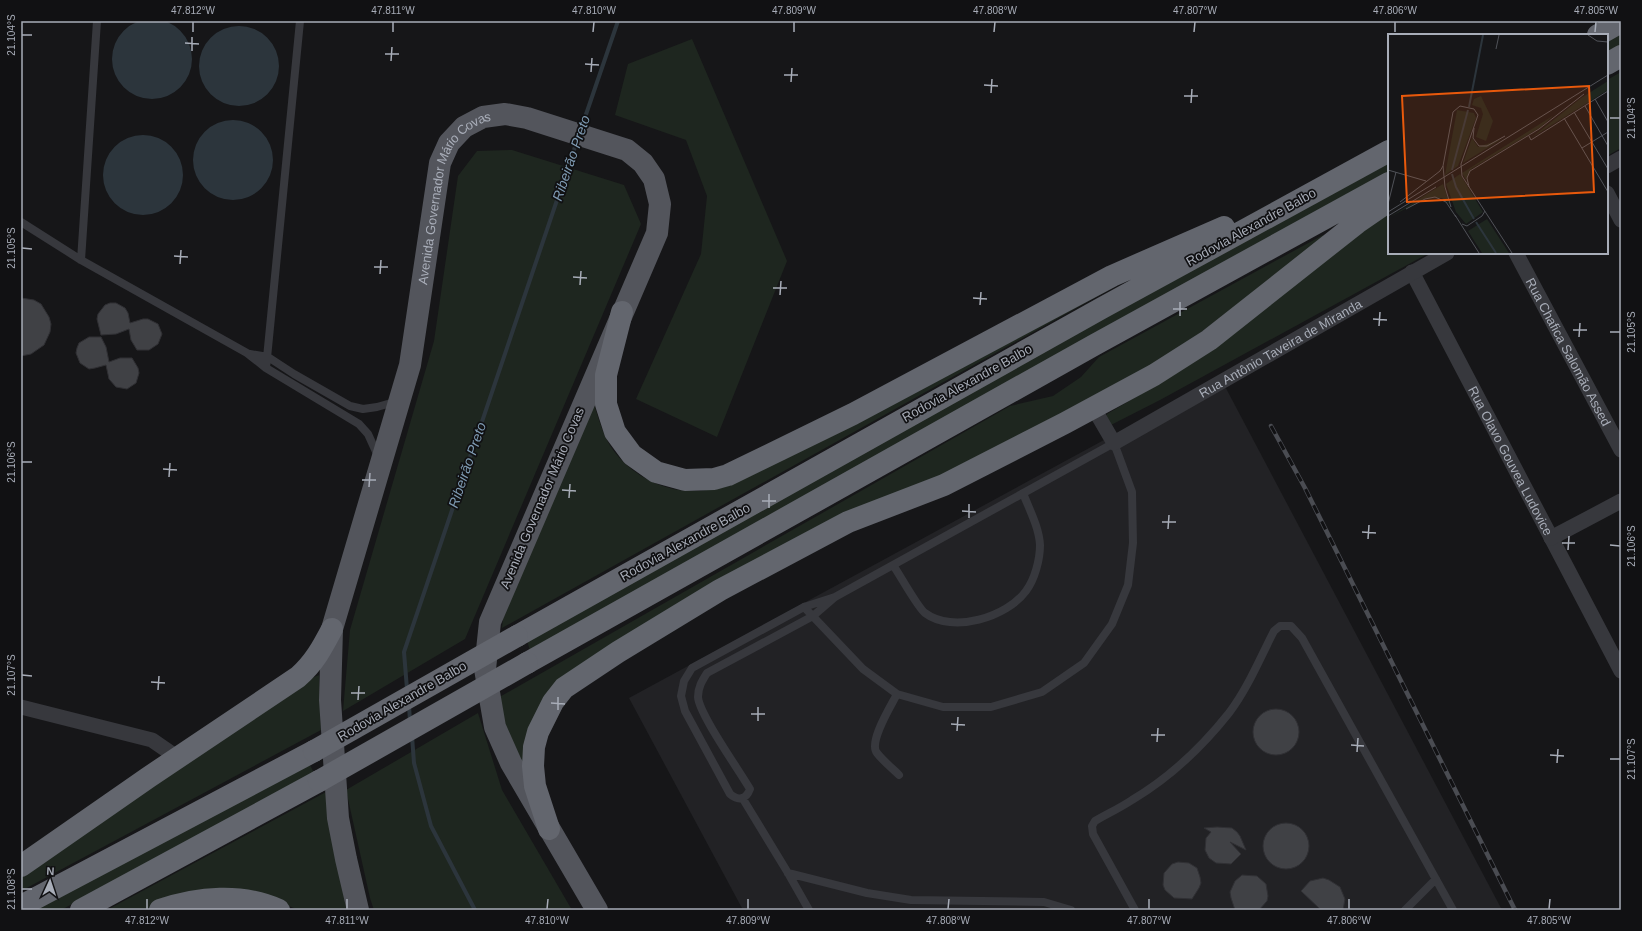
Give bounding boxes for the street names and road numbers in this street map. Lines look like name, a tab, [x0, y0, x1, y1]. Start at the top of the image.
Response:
street label: Avenida Governador Mário Covas	[415, 108, 492, 286]
street label: Rodovia Alexandre Balbo	[1184, 185, 1318, 269]
street label: Rua Chafica Salomão Assed	[1523, 275, 1614, 428]
street label: Rua Antônio Taveira de Miranda	[1196, 295, 1365, 401]
street label: Rodovia Alexandre Balbo	[900, 341, 1034, 425]
street label: Rua Olavo Gouvea Ludovice	[1466, 384, 1556, 538]
street label: Avenida Governador Mário Covas	[497, 405, 587, 591]
street label: Rodovia Alexandre Balbo	[618, 500, 752, 584]
street label: Rodovia Alexandre Balbo	[335, 658, 469, 744]

